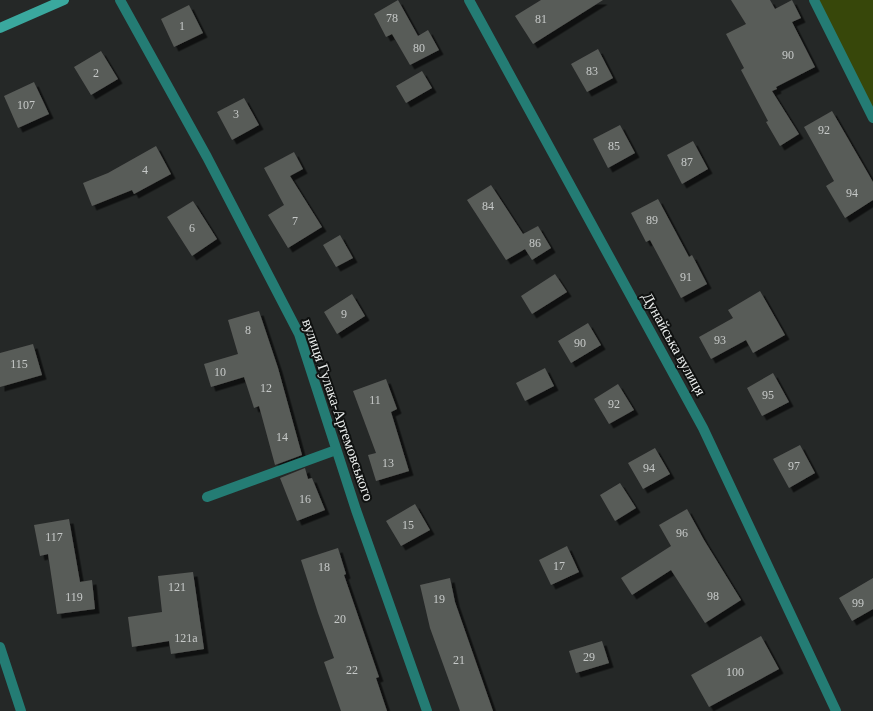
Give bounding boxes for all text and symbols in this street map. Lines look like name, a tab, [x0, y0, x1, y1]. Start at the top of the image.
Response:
house number: 78	[386, 11, 398, 25]
house number: 81	[535, 12, 547, 26]
house number: 1	[179, 19, 185, 33]
house number: 80	[413, 41, 425, 55]
house number: 90	[782, 48, 794, 62]
house number: 83	[586, 64, 598, 78]
house number: 2	[93, 66, 99, 80]
house number: 107	[17, 98, 35, 112]
house number: 3	[233, 107, 239, 121]
house number: 92	[818, 123, 830, 137]
house number: 85	[608, 139, 620, 153]
house number: 87	[681, 155, 693, 169]
house number: 4	[142, 163, 148, 177]
house number: 94	[846, 186, 858, 200]
house number: 84	[482, 199, 494, 213]
house number: 89	[646, 213, 658, 227]
house number: 7	[292, 214, 298, 228]
house number: 6	[189, 221, 195, 235]
house number: 86	[529, 236, 541, 250]
house number: 91	[680, 270, 692, 284]
street label: Дунайська вулиця	[639, 290, 709, 398]
house number: 9	[341, 307, 347, 321]
street label: вулиця Гулака-Артемовського	[299, 317, 377, 503]
house number: 8	[245, 323, 251, 337]
house number: 93	[714, 333, 726, 347]
house number: 90	[574, 336, 586, 350]
house number: 115	[10, 357, 28, 371]
house number: 10	[214, 365, 226, 379]
house number: 12	[260, 381, 272, 395]
house number: 95	[762, 388, 774, 402]
house number: 11	[369, 393, 381, 407]
house number: 92	[608, 397, 620, 411]
house number: 14	[276, 430, 288, 444]
house number: 13	[382, 456, 394, 470]
house number: 97	[788, 459, 800, 473]
house number: 94	[643, 461, 655, 475]
house number: 16	[299, 492, 311, 506]
house number: 15	[402, 518, 414, 532]
house number: 96	[676, 526, 688, 540]
house number: 117	[45, 530, 63, 544]
house number: 17	[553, 559, 565, 573]
house number: 18	[318, 560, 330, 574]
house number: 121	[168, 580, 186, 594]
house number: 98	[707, 589, 719, 603]
house number: 119	[65, 590, 83, 604]
house number: 19	[433, 592, 445, 606]
house number: 99	[852, 596, 864, 610]
house number: 20	[334, 612, 346, 626]
house number: 121а	[174, 631, 198, 645]
house number: 29	[583, 650, 595, 664]
house number: 21	[453, 653, 465, 667]
house number: 22	[346, 663, 358, 677]
house number: 100	[726, 665, 744, 679]

